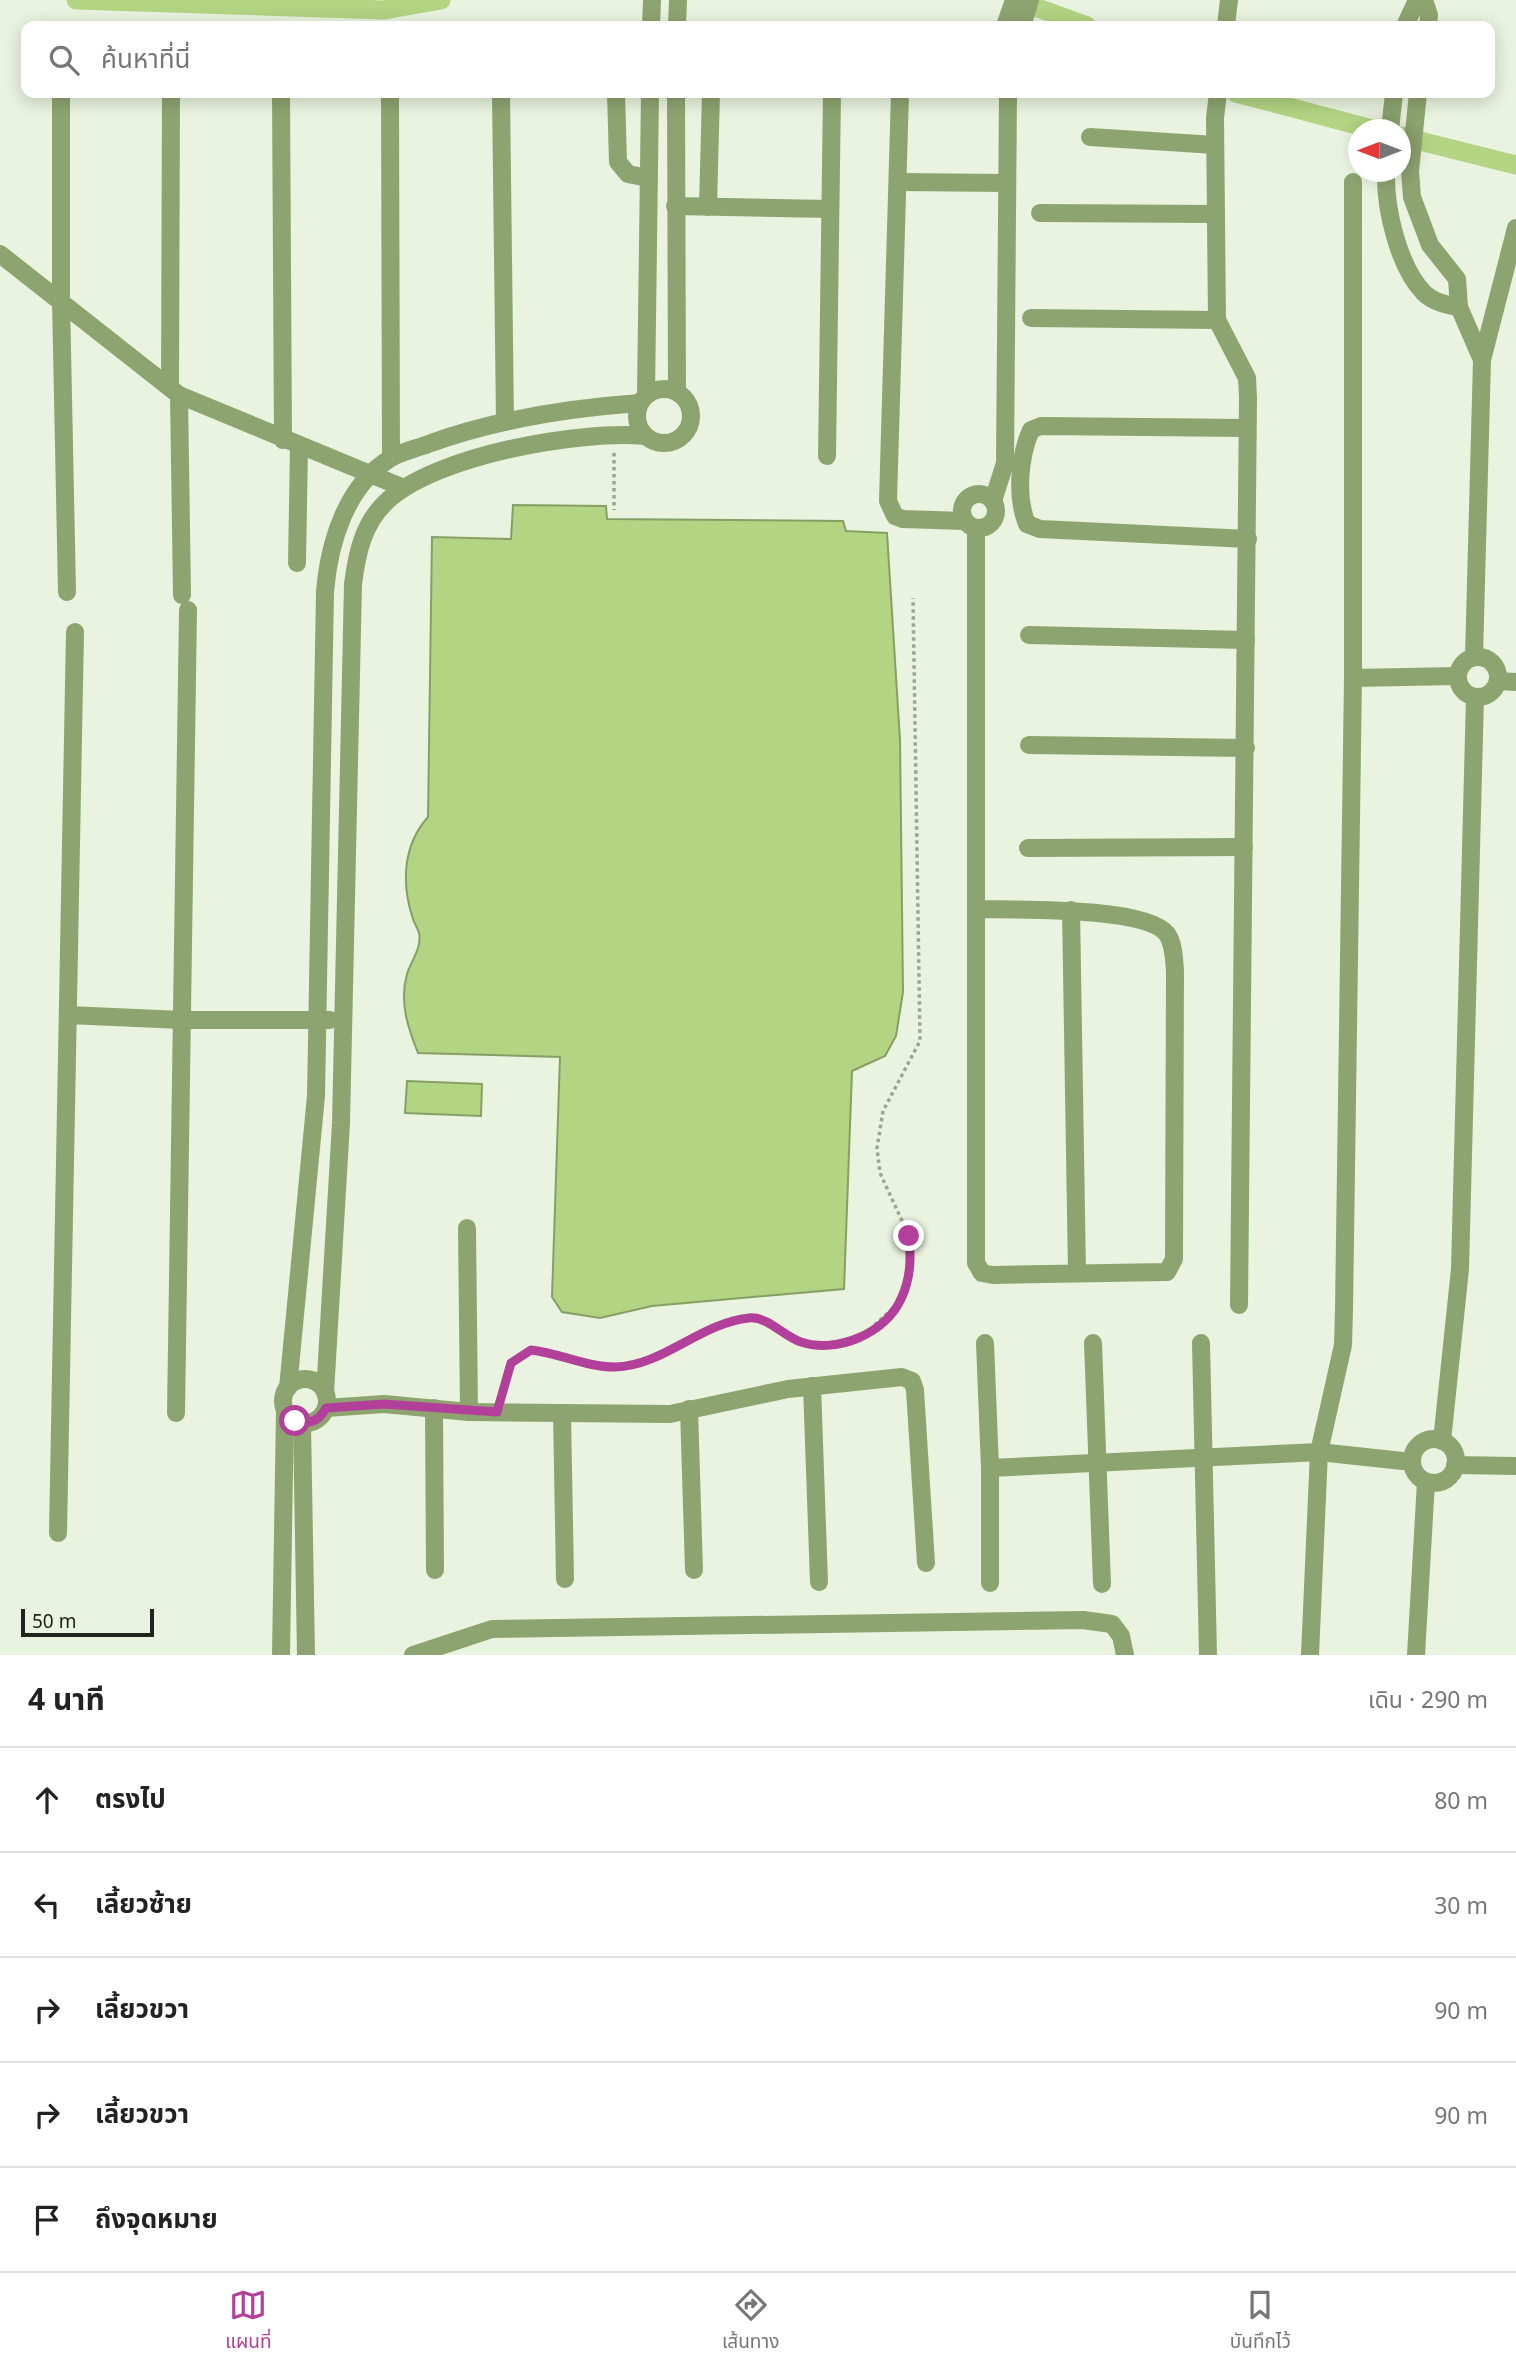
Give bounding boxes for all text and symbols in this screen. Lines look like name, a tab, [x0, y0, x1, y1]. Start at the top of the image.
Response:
search box	[21, 21, 1495, 98]
text: ค้นหาที่นี่	[101, 40, 191, 76]
icon: search	[45, 41, 83, 79]
north arrow	[1348, 119, 1411, 182]
route end	[893, 1220, 924, 1251]
route start	[279, 1405, 310, 1436]
scale bar	[21, 1606, 154, 1638]
text: 50 m	[32, 1608, 76, 1634]
text: 4 นาที	[28, 1678, 105, 1719]
text: เดิน · 290 m	[1368, 1683, 1488, 1715]
text: ตรงไป	[95, 1780, 166, 1816]
icon: ahead	[28, 1781, 66, 1819]
text: 80 m	[1434, 1784, 1488, 1816]
text: เลี้ยวซ้าย	[95, 1885, 192, 1921]
icon: left	[28, 1886, 66, 1924]
text: 30 m	[1434, 1889, 1488, 1921]
text: เลี้ยวขวา	[95, 1990, 189, 2026]
icon: right	[28, 1991, 66, 2029]
text: 90 m	[1434, 1994, 1488, 2026]
text: เลี้ยวขวา	[95, 2095, 189, 2131]
icon: right	[28, 2096, 66, 2134]
text: 90 m	[1434, 2099, 1488, 2131]
text: ถึงจุดหมาย	[95, 2200, 218, 2236]
icon: arrive	[28, 2201, 66, 2239]
tab: แผนที่	[225, 2286, 272, 2357]
tab: เส้นทาง	[722, 2286, 779, 2357]
tab: บันทึกไว้	[1230, 2286, 1291, 2357]

